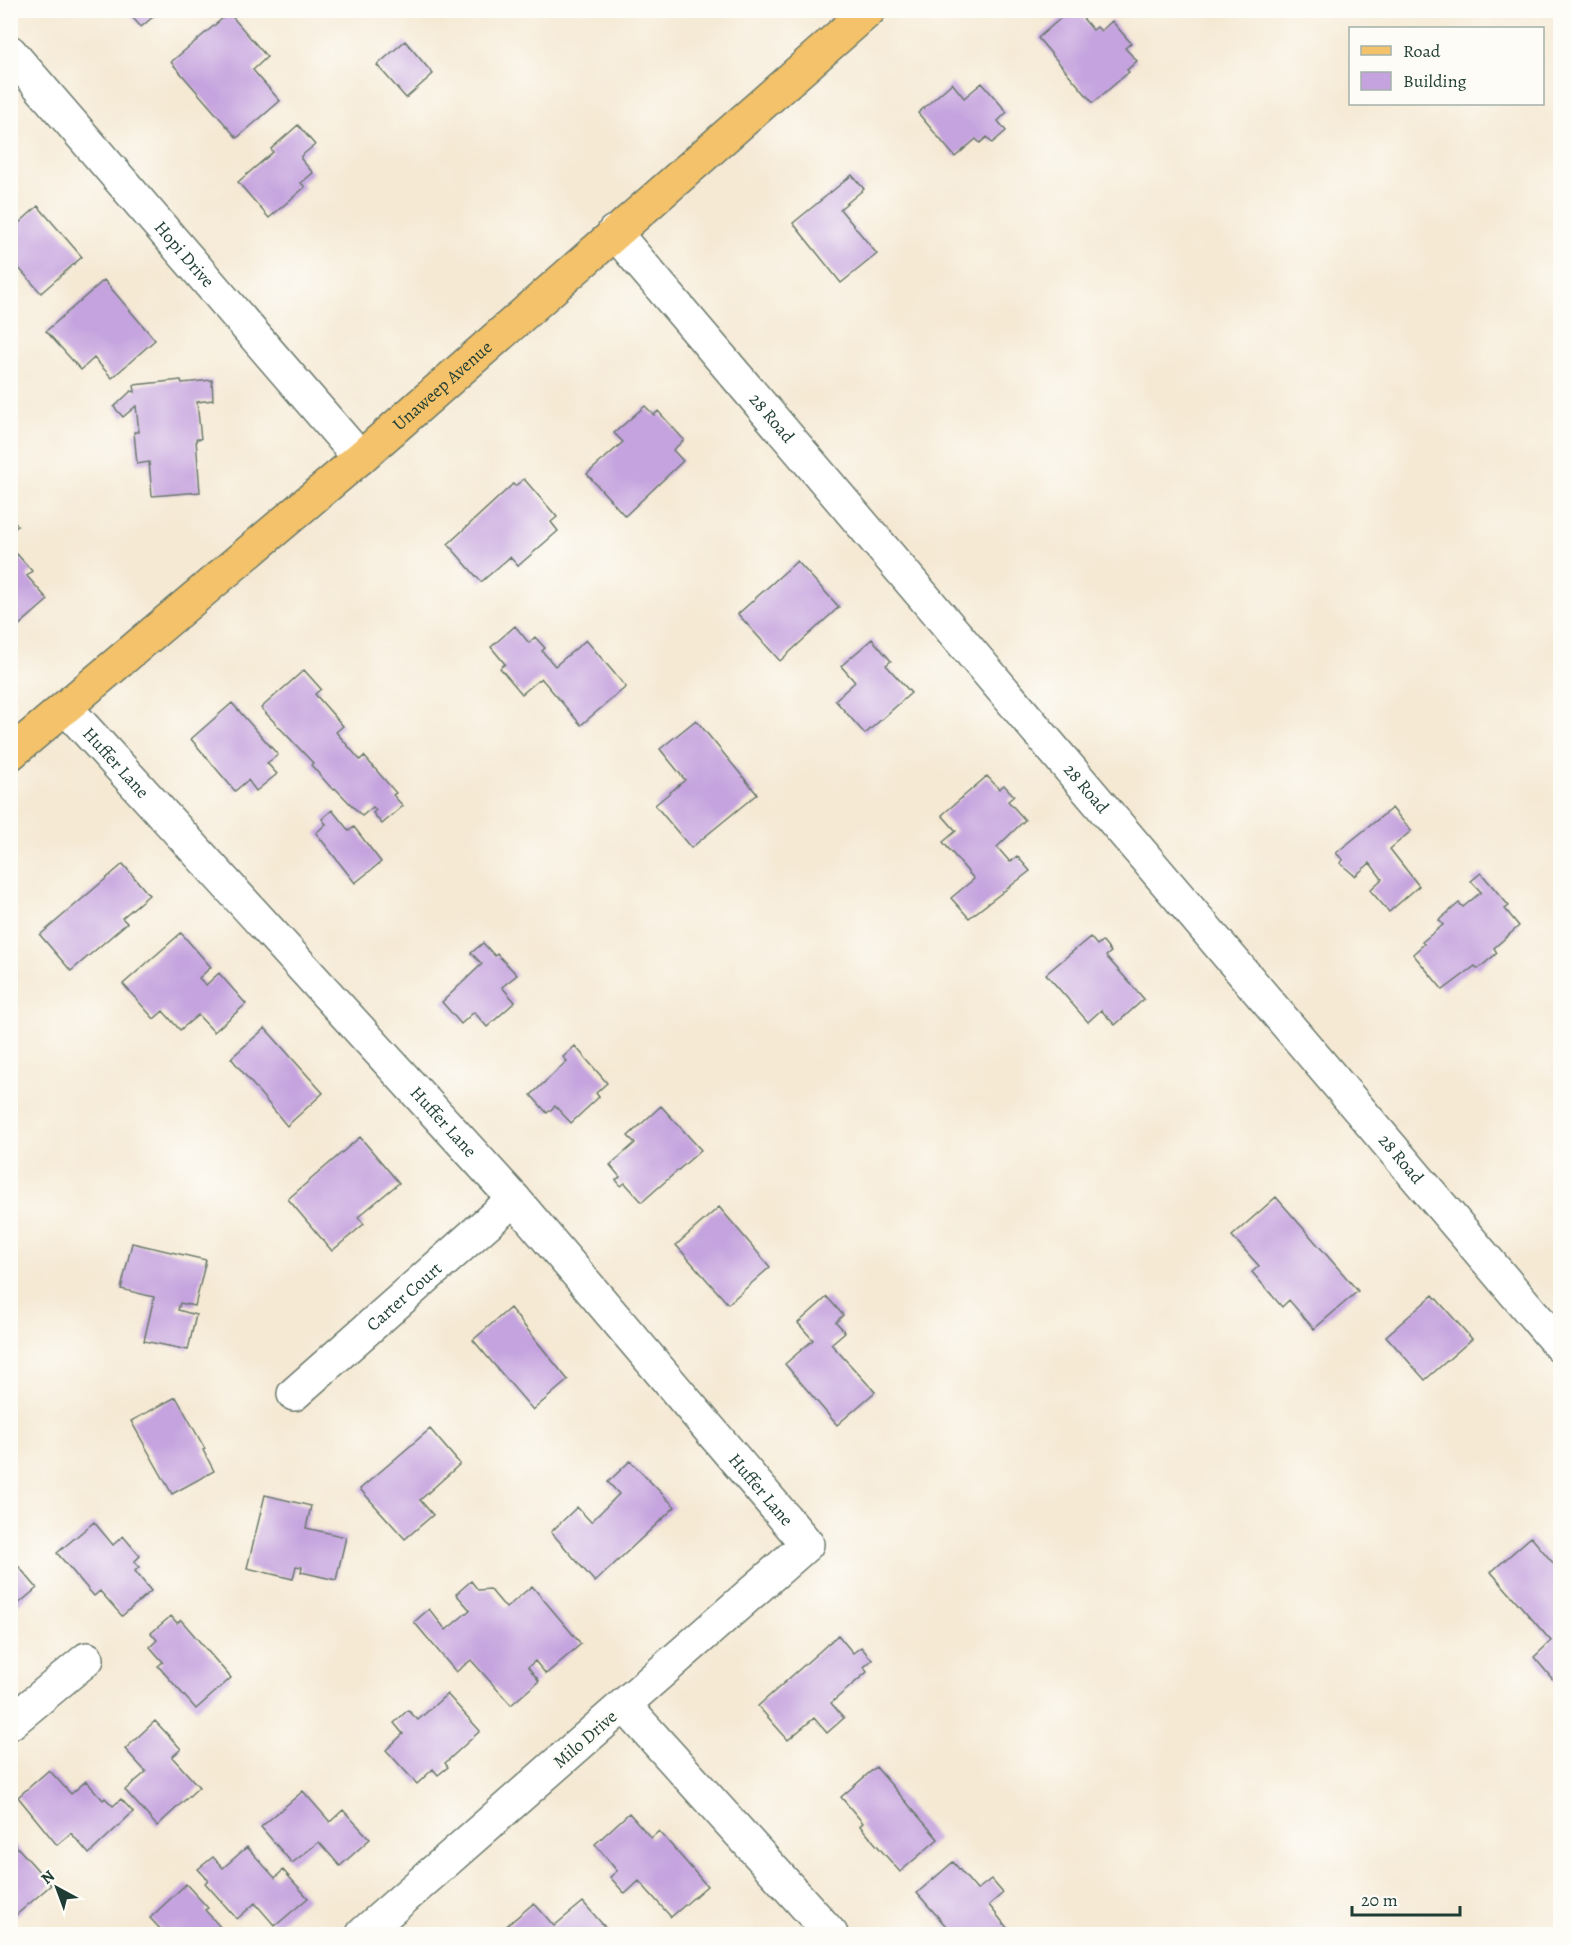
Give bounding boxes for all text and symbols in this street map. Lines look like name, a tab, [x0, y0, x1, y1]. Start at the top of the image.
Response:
legend	[1349, 27, 1544, 105]
text: Road	[1403, 39, 1441, 63]
text: Building	[1403, 69, 1467, 93]
street label: Hopi Drive	[149, 216, 220, 293]
street label: Unaweep Avenue	[387, 335, 497, 436]
street label: 28 Road	[744, 388, 800, 448]
street label: Huffer Lane	[77, 722, 155, 803]
street label: 28 Road	[1058, 758, 1115, 819]
street label: Huffer Lane	[405, 1081, 482, 1162]
street label: 28 Road	[1373, 1129, 1429, 1189]
street label: Carter Court	[361, 1256, 447, 1337]
street label: Huffer Lane	[723, 1448, 799, 1531]
street label: Milo Drive	[548, 1705, 622, 1773]
north arrow	[27, 1858, 87, 1918]
text: N	[36, 1865, 60, 1890]
scale bar	[1352, 1879, 1460, 1917]
text: 20 m	[1361, 1888, 1398, 1912]

